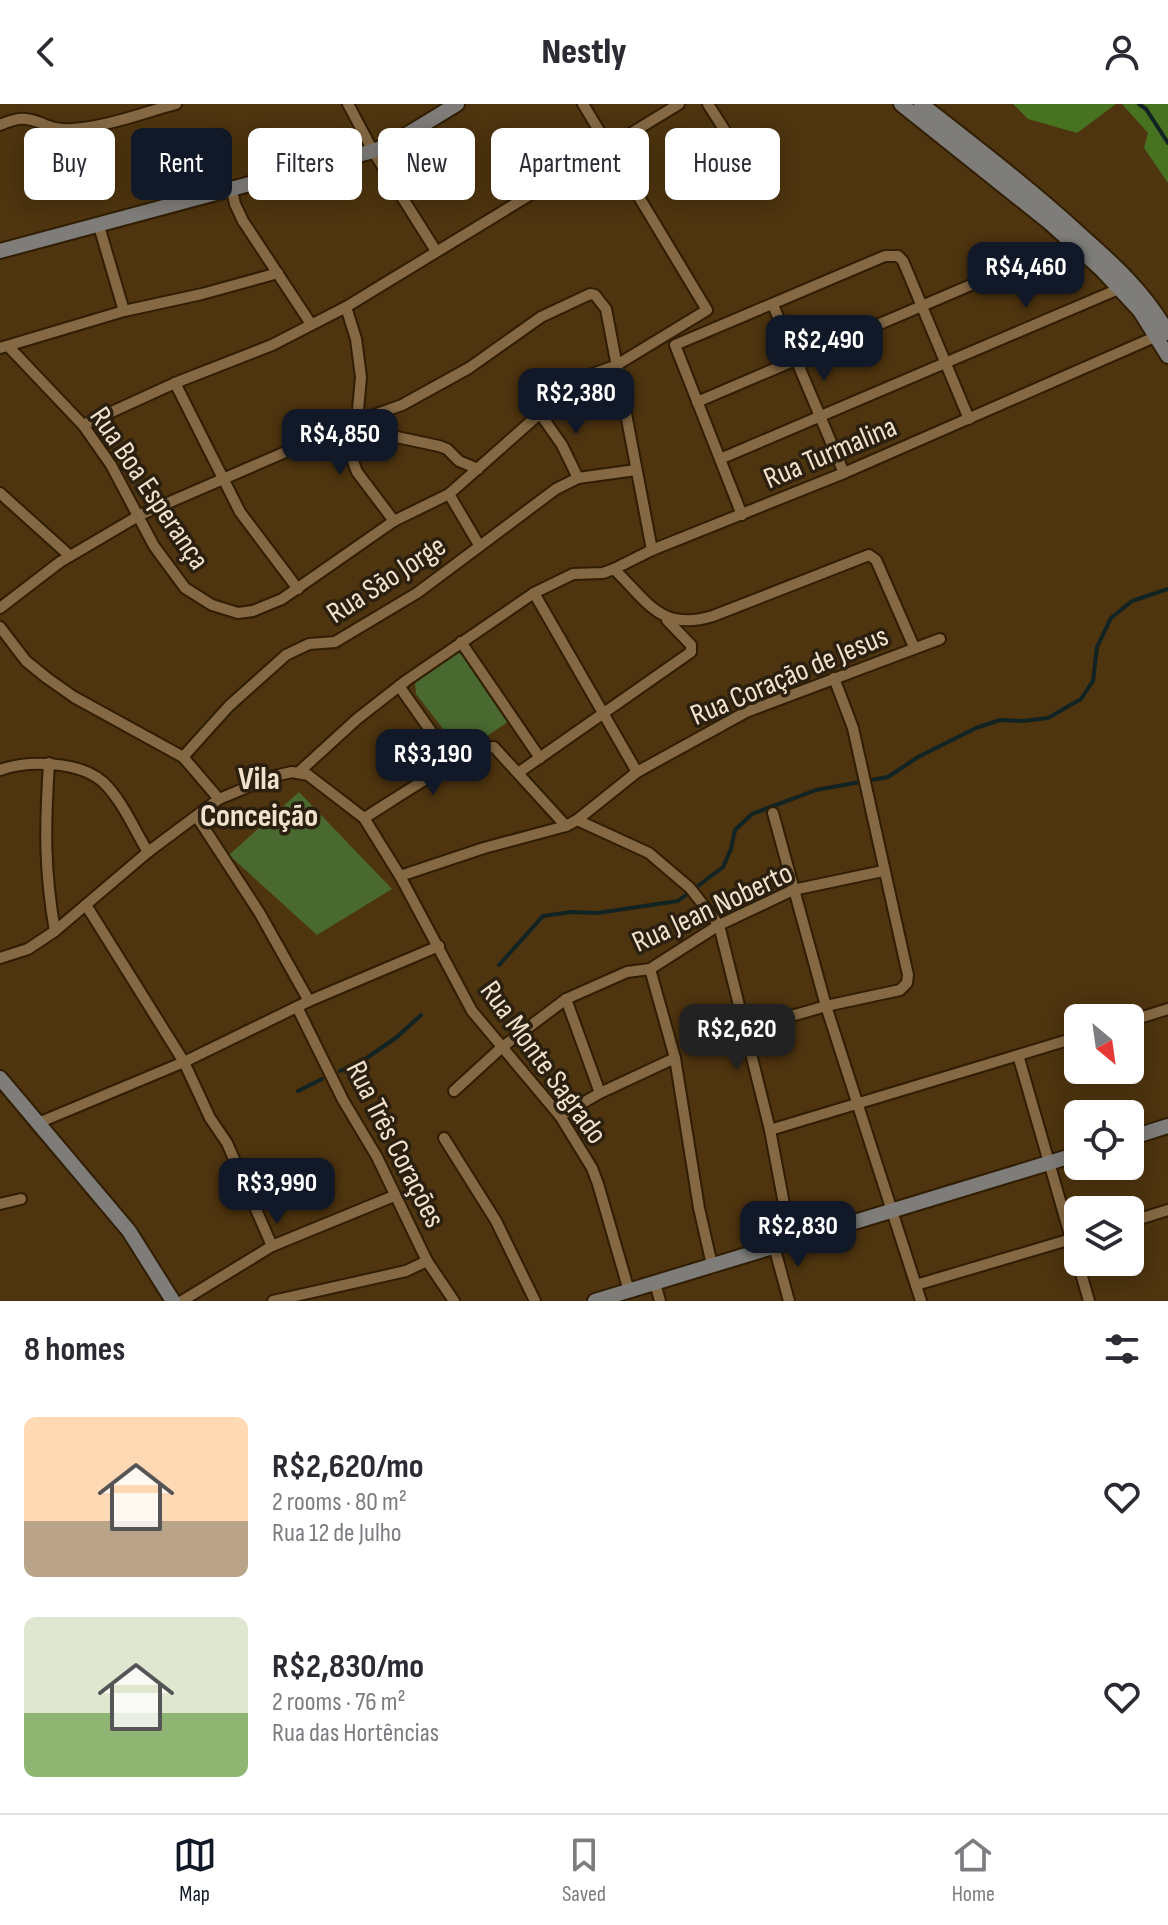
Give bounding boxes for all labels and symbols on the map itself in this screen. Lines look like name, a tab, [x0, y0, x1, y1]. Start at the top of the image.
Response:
pin: R$4,460	[952, 242, 1100, 310]
pin: R$2,490	[750, 315, 898, 383]
pin: R$2,380	[502, 368, 650, 436]
street label: Rua Boa Esperança	[82, 401, 217, 577]
pin: R$4,850	[266, 409, 414, 477]
street label: Rua Turmalina	[759, 409, 902, 497]
street label: Rua São Jorge	[320, 528, 453, 632]
street label: Rua Coração de Jesus	[685, 618, 894, 734]
pin: R$3,190	[359, 729, 507, 797]
district label: Vila Conceição	[200, 760, 318, 836]
street label: Rua Jean Noberto	[627, 855, 798, 961]
street label: Rua Monte Sagrado	[472, 974, 614, 1151]
pin: R$2,620	[663, 1004, 811, 1072]
north arrow	[1064, 1004, 1144, 1084]
street label: Rua Três Corações	[338, 1055, 452, 1234]
pin: R$3,990	[203, 1158, 351, 1226]
pin: R$2,830	[724, 1201, 872, 1269]

